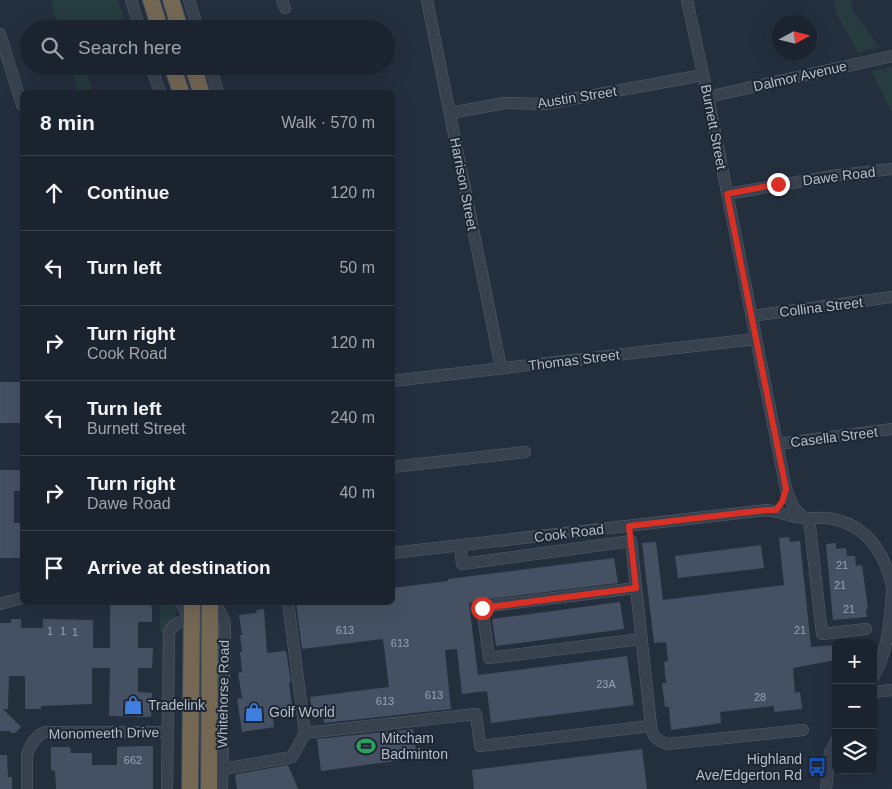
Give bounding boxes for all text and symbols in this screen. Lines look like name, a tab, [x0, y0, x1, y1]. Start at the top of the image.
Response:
north arrow	[772, 15, 817, 60]
search box	[20, 20, 395, 75]
icon: search	[38, 34, 66, 62]
text: Search here	[78, 37, 182, 58]
street label: Dalmor Avenue	[752, 57, 849, 95]
street label: Austin Street	[536, 83, 618, 111]
street label: Burnett Street	[698, 83, 730, 171]
text: 8 min	[40, 111, 95, 134]
text: Walk · 570 m	[281, 114, 375, 131]
street label: Harrison Street	[447, 136, 481, 232]
street label: Dawe Road	[802, 164, 876, 188]
route end	[767, 173, 790, 196]
icon: ahead	[40, 179, 68, 207]
text: Continue	[87, 182, 169, 203]
text: 120 m	[331, 184, 375, 201]
icon: left	[40, 254, 68, 282]
text: Turn left	[87, 257, 162, 278]
text: 50 m	[339, 259, 375, 276]
street label: Collina Street	[778, 294, 864, 320]
text: Turn right	[87, 323, 175, 344]
icon: right	[40, 329, 68, 357]
text: 120 m	[331, 334, 375, 351]
text: Cook Road	[87, 345, 167, 362]
street label: Thomas Street	[527, 346, 621, 374]
text: Turn left	[87, 398, 162, 419]
icon: left	[40, 404, 68, 432]
text: 240 m	[331, 409, 375, 426]
text: Burnett Street	[87, 420, 186, 437]
street label: Casella Street	[789, 424, 879, 450]
text: Turn right	[87, 473, 175, 494]
icon: right	[40, 479, 68, 507]
text: 40 m	[339, 484, 375, 501]
text: Dawe Road	[87, 495, 171, 512]
street label: Cook Road	[533, 521, 605, 545]
icon: arrive	[40, 554, 68, 582]
text: Arrive at destination	[87, 557, 271, 578]
house number: 21	[836, 559, 848, 571]
house number: 21	[834, 579, 846, 591]
route start	[471, 597, 494, 620]
house number: 21	[843, 603, 855, 615]
house number: 613	[336, 624, 354, 636]
house number: 21	[794, 624, 806, 636]
house number: 1	[47, 625, 53, 637]
house number: 1	[60, 625, 66, 637]
house number: 1	[72, 626, 78, 638]
house number: 613	[391, 637, 409, 649]
map controls	[832, 639, 877, 774]
button: +	[832, 639, 877, 684]
street label: Whitehorse Road	[214, 640, 232, 748]
house number: 23A	[596, 678, 616, 690]
button: −	[832, 684, 877, 729]
house number: 613	[425, 689, 443, 701]
house number: 28	[754, 691, 766, 703]
shop icon: Tradelink	[122, 694, 144, 716]
house number: 613	[376, 695, 394, 707]
place label: Tradelink	[148, 697, 206, 713]
shop icon: Golf World	[243, 701, 265, 723]
place label: Golf World	[269, 704, 335, 720]
street label: Monomeeth Drive	[49, 724, 160, 742]
button: layers	[832, 729, 877, 774]
place label: Mitcham Badminton	[381, 730, 448, 762]
sports icon: Mitcham Badminton	[355, 735, 377, 757]
place label: Highland Ave/Edgerton Rd	[696, 751, 802, 783]
house number: 662	[124, 754, 142, 766]
bus stop icon: Highland Ave/Edgerton Rd	[806, 756, 828, 778]

